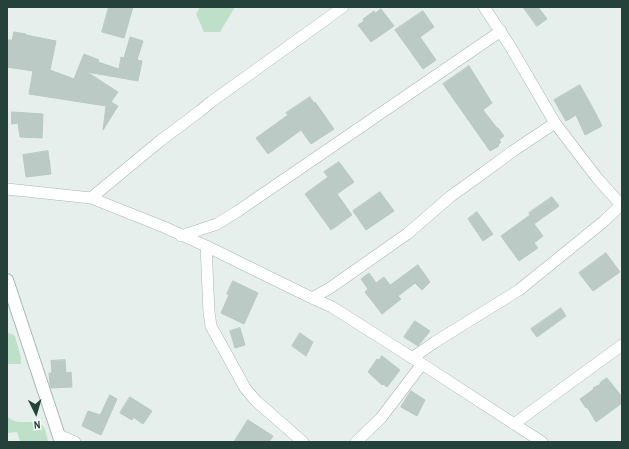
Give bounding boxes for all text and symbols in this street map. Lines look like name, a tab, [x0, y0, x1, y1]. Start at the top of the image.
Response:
north arrow	[16, 393, 56, 433]
text: N	[33, 418, 41, 432]

